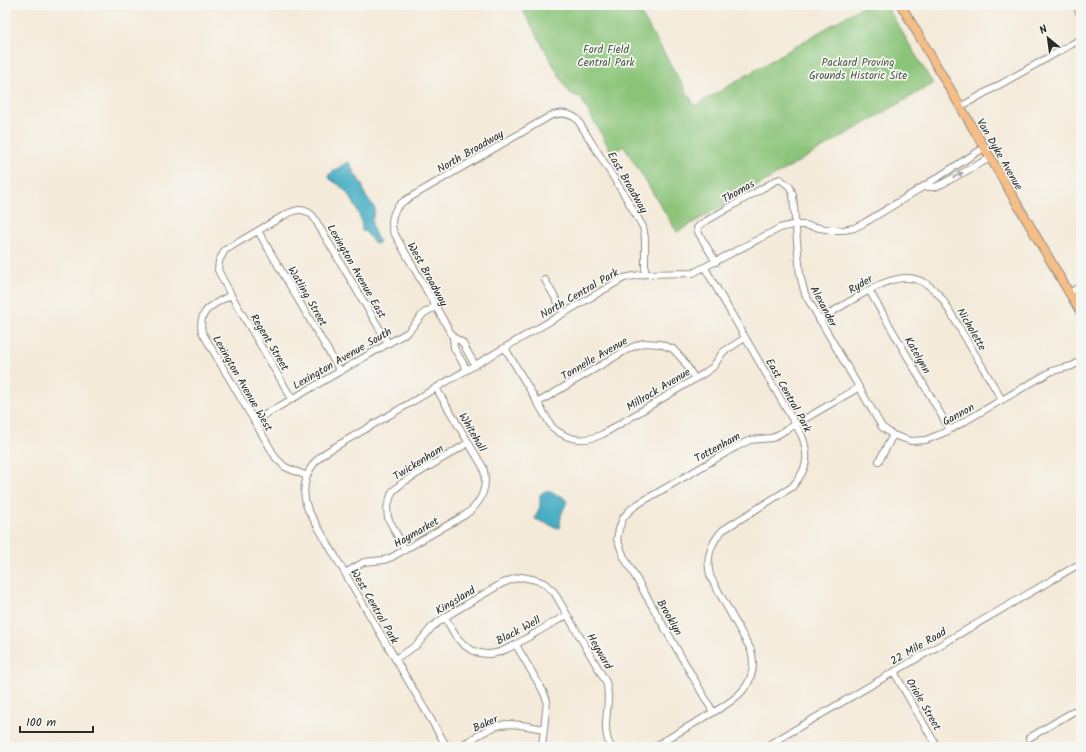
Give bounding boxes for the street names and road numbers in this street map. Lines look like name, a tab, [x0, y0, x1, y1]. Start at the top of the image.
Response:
street label: Van Dyke Avenue	[971, 115, 1027, 194]
street label: North Broadway	[434, 125, 508, 178]
street label: East Broadway	[602, 148, 653, 218]
street label: Thomas	[719, 175, 759, 209]
street label: Lexington Avenue East	[322, 221, 391, 323]
street label: West Broadway	[402, 239, 453, 311]
street label: Watling Street	[283, 263, 332, 331]
street label: North Central Park	[537, 264, 623, 324]
street label: Ryder	[845, 270, 877, 299]
street label: Alexander	[805, 283, 842, 331]
street label: Nicholette	[952, 305, 991, 354]
street label: Regent Street	[245, 310, 294, 375]
street label: Lexington Avenue South	[290, 323, 396, 395]
street label: Lexington Avenue West	[207, 332, 277, 435]
street label: Tonnelle Avenue	[558, 332, 631, 385]
street label: Katelynn	[899, 333, 935, 378]
street label: East Central Park	[760, 355, 816, 437]
street label: Millrock Avenue	[623, 364, 694, 416]
street label: Gannon	[939, 399, 978, 431]
street label: Whitehall	[454, 409, 491, 456]
street label: Tottenham	[691, 428, 744, 468]
street label: Twickenham	[390, 440, 447, 485]
street label: Haymarket	[391, 512, 443, 553]
street label: West Central Park	[345, 565, 403, 648]
street label: Kingsland	[432, 582, 479, 620]
street label: Brooklyn	[651, 596, 687, 639]
street label: Black Well	[493, 611, 544, 650]
street label: 22 Mile Road	[887, 623, 951, 670]
street label: Heyward	[582, 630, 617, 673]
street label: Oriole Street	[901, 675, 946, 735]
street label: Baker	[470, 710, 502, 737]

